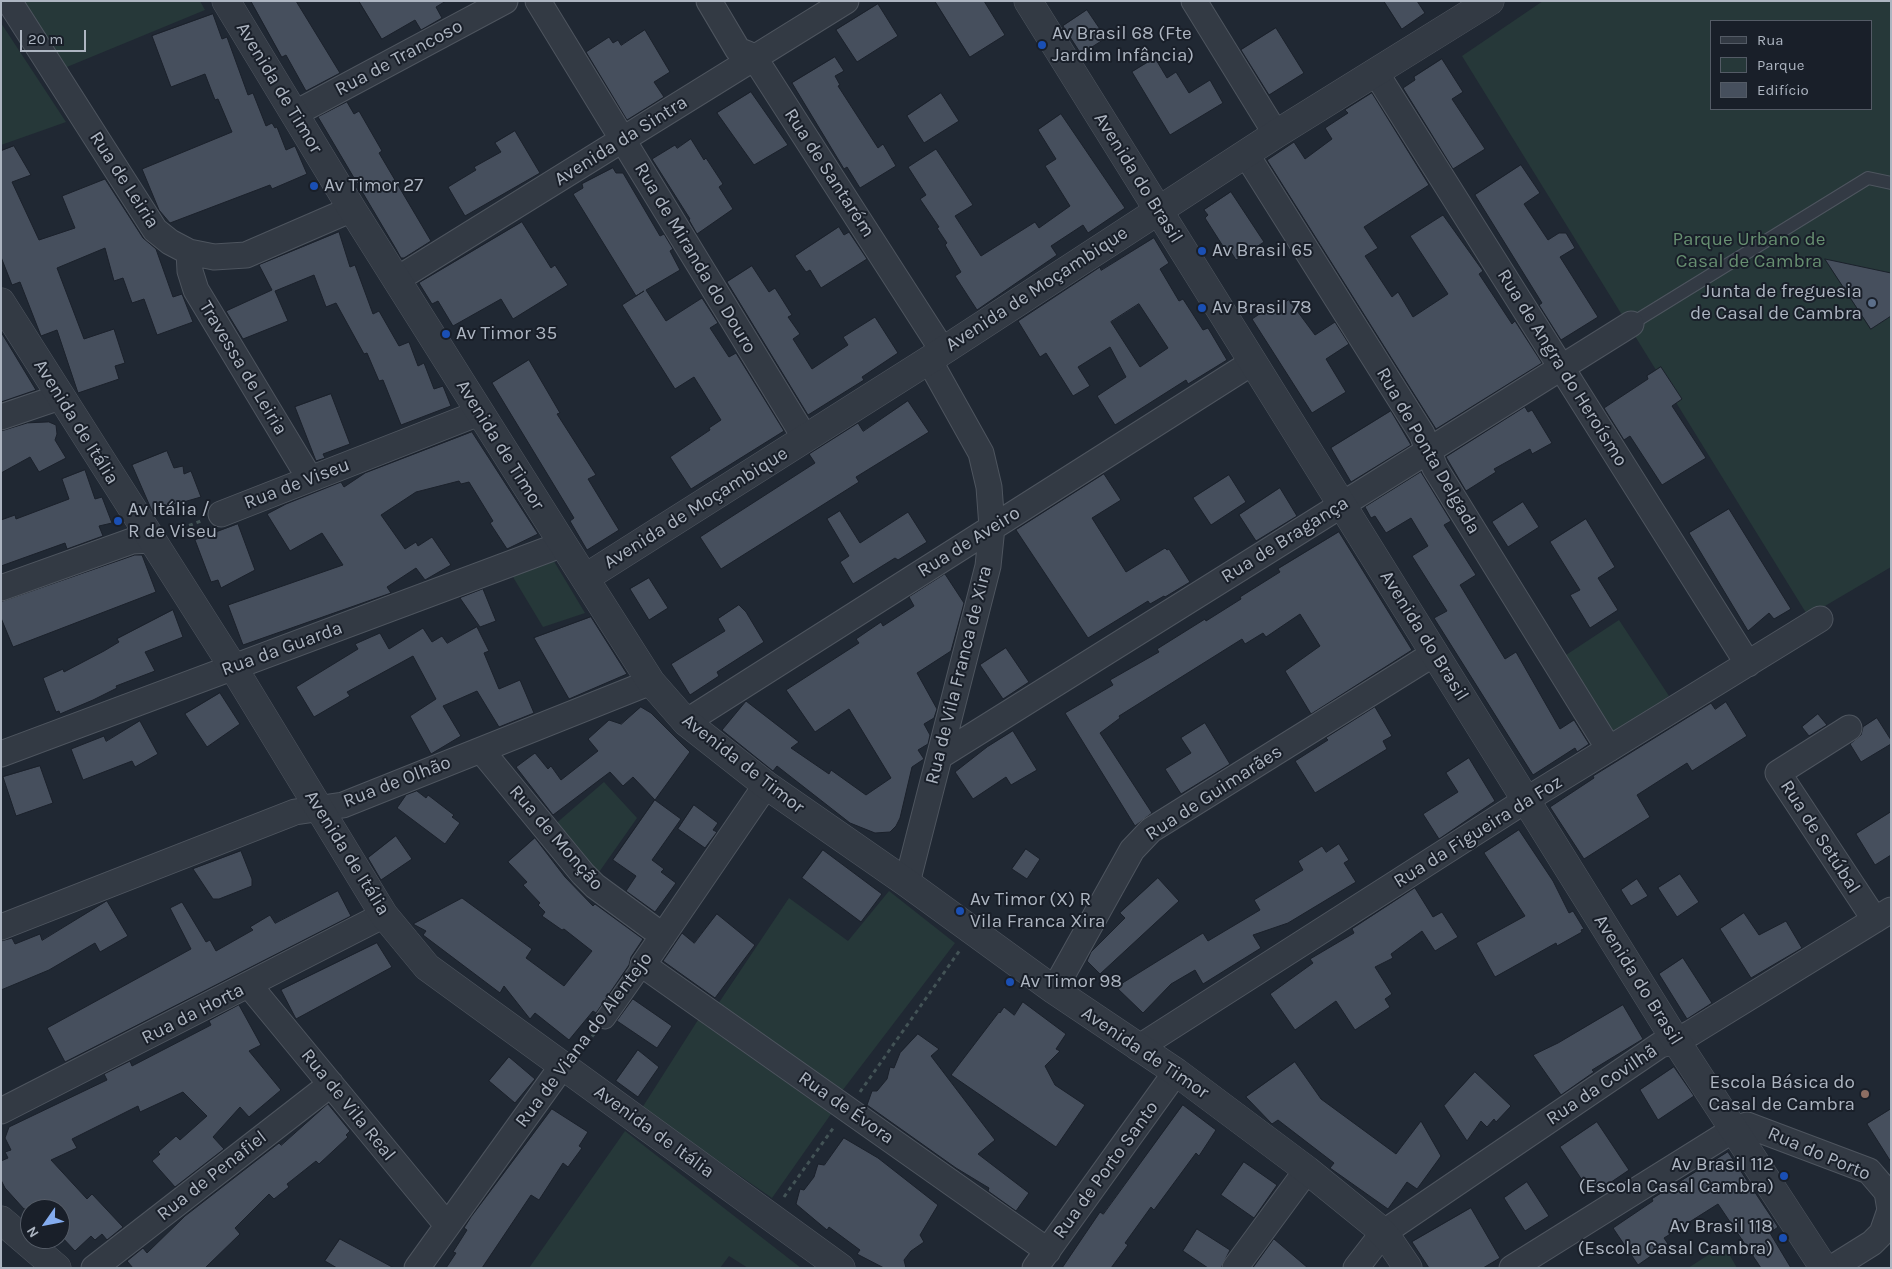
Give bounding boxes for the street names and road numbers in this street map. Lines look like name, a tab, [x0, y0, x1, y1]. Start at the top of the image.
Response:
street label: Rua de Trancoso	[331, 15, 467, 101]
street label: Avenida de Timor	[231, 18, 327, 158]
street label: Avenida da Sintra	[550, 91, 692, 191]
street label: Rua de Santarém	[779, 104, 879, 242]
street label: Avenida do Brasil	[1089, 109, 1187, 247]
street label: Rua de Leiria	[84, 127, 164, 233]
street label: Rua de Miranda do Douro	[629, 159, 761, 357]
street label: Avenida de Moçambique	[942, 222, 1132, 356]
street label: Rua de Angra do Heroísmo	[1492, 265, 1632, 471]
street label: Travessa de Leiria	[194, 297, 292, 439]
street label: Avenida de Itália	[28, 355, 124, 489]
street label: Rua de Ponta Delgada	[1371, 364, 1485, 538]
street label: Avenida de Timor	[451, 376, 549, 514]
street label: Avenida de Moçambique	[600, 442, 792, 574]
street label: Rua de Viseu	[241, 453, 353, 515]
street label: Rua de Bragança	[1217, 492, 1353, 588]
street label: Rua de Aveiro	[914, 502, 1024, 582]
street label: Rua de Vila Franca de Xira	[921, 563, 997, 787]
street label: Avenida do Brasil	[1375, 567, 1473, 705]
street label: Rua da Guarda	[218, 617, 346, 681]
street label: Avenida de Timor	[677, 709, 809, 819]
street label: Rua de Guimarães	[1141, 740, 1287, 846]
street label: Rua de Olhão	[340, 751, 454, 813]
street label: Rua da Figueira da Foz	[1389, 771, 1567, 893]
street label: Rua de Setúbal	[1775, 776, 1865, 898]
street label: Rua de Monção	[504, 781, 608, 895]
street label: Avenida de Itália	[299, 786, 395, 920]
street label: Avenida do Brasil	[1589, 911, 1687, 1049]
street label: Rua de Viana do Alentejo	[511, 948, 657, 1132]
street label: Rua da Horta	[138, 978, 248, 1050]
street label: Avenida de Timor	[1077, 1002, 1213, 1104]
street label: Rua da Covilhã	[1542, 1040, 1662, 1130]
street label: Rua de Vila Real	[296, 1044, 400, 1166]
street label: Rua de Évora	[794, 1067, 898, 1149]
street label: Avenida de Itália	[589, 1081, 719, 1183]
street label: Rua de Porto Santo	[1048, 1097, 1164, 1243]
street label: Rua do Porto	[1764, 1122, 1874, 1186]
street label: Rua de Penafiel	[153, 1126, 271, 1226]

